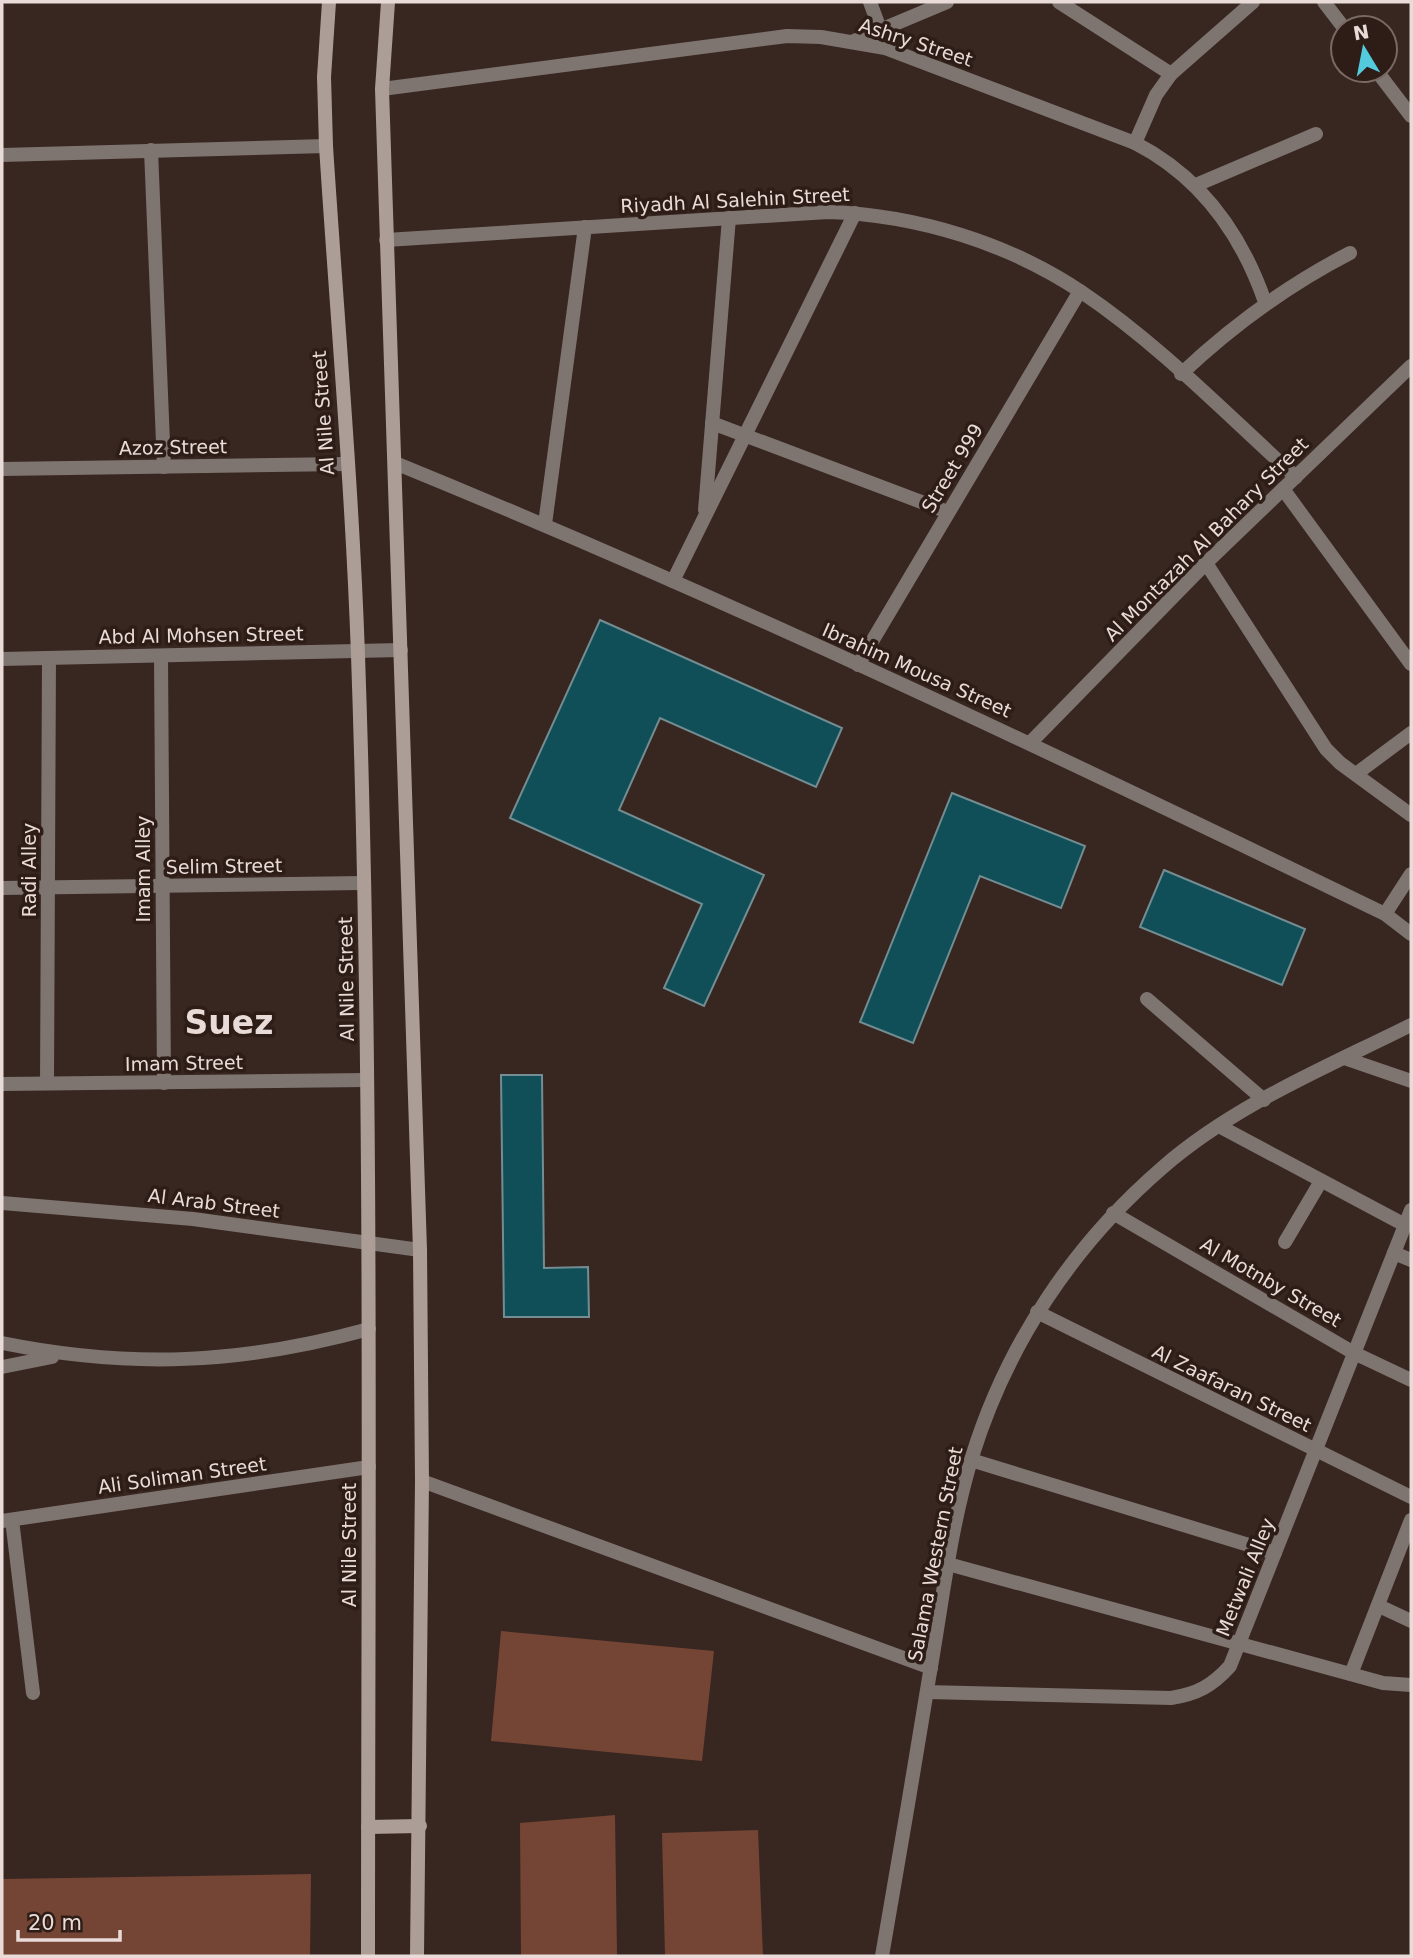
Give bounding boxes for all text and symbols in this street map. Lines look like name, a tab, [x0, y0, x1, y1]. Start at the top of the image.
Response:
street label: Ashry Street	[857, 13, 975, 71]
north arrow	[1329, 14, 1399, 84]
text: N	[1351, 20, 1371, 44]
street label: Riyadh Al Salehin Street	[620, 183, 850, 217]
street label: Al Nile Street	[308, 350, 338, 476]
street label: Street 999	[917, 419, 987, 517]
street label: Al Montazah Al Bahary Street	[1100, 433, 1312, 645]
street label: Azoz Street	[119, 435, 227, 459]
street label: Ibrahim Mousa Street	[819, 618, 1015, 722]
street label: Abd Al Mohsen Street	[98, 622, 304, 648]
street label: Imam Alley	[132, 816, 154, 922]
street label: Radi Alley	[18, 823, 40, 917]
street label: Selim Street	[166, 854, 282, 878]
street label: Al Nile Street	[334, 917, 358, 1041]
district label: Suez	[185, 1003, 273, 1042]
street label: Imam Street	[125, 1051, 243, 1075]
street label: Al Arab Street	[147, 1184, 281, 1222]
street label: Al Motnby Street	[1197, 1233, 1345, 1331]
street label: Al Zaafaran Street	[1149, 1340, 1315, 1436]
street label: Salama Western Street	[903, 1445, 967, 1663]
street label: Ali Soliman Street	[96, 1452, 268, 1498]
street label: Al Nile Street	[338, 1483, 360, 1607]
street label: Metwali Alley	[1211, 1515, 1279, 1639]
scale bar	[18, 1898, 119, 1942]
text: 20 m	[28, 1911, 82, 1935]

